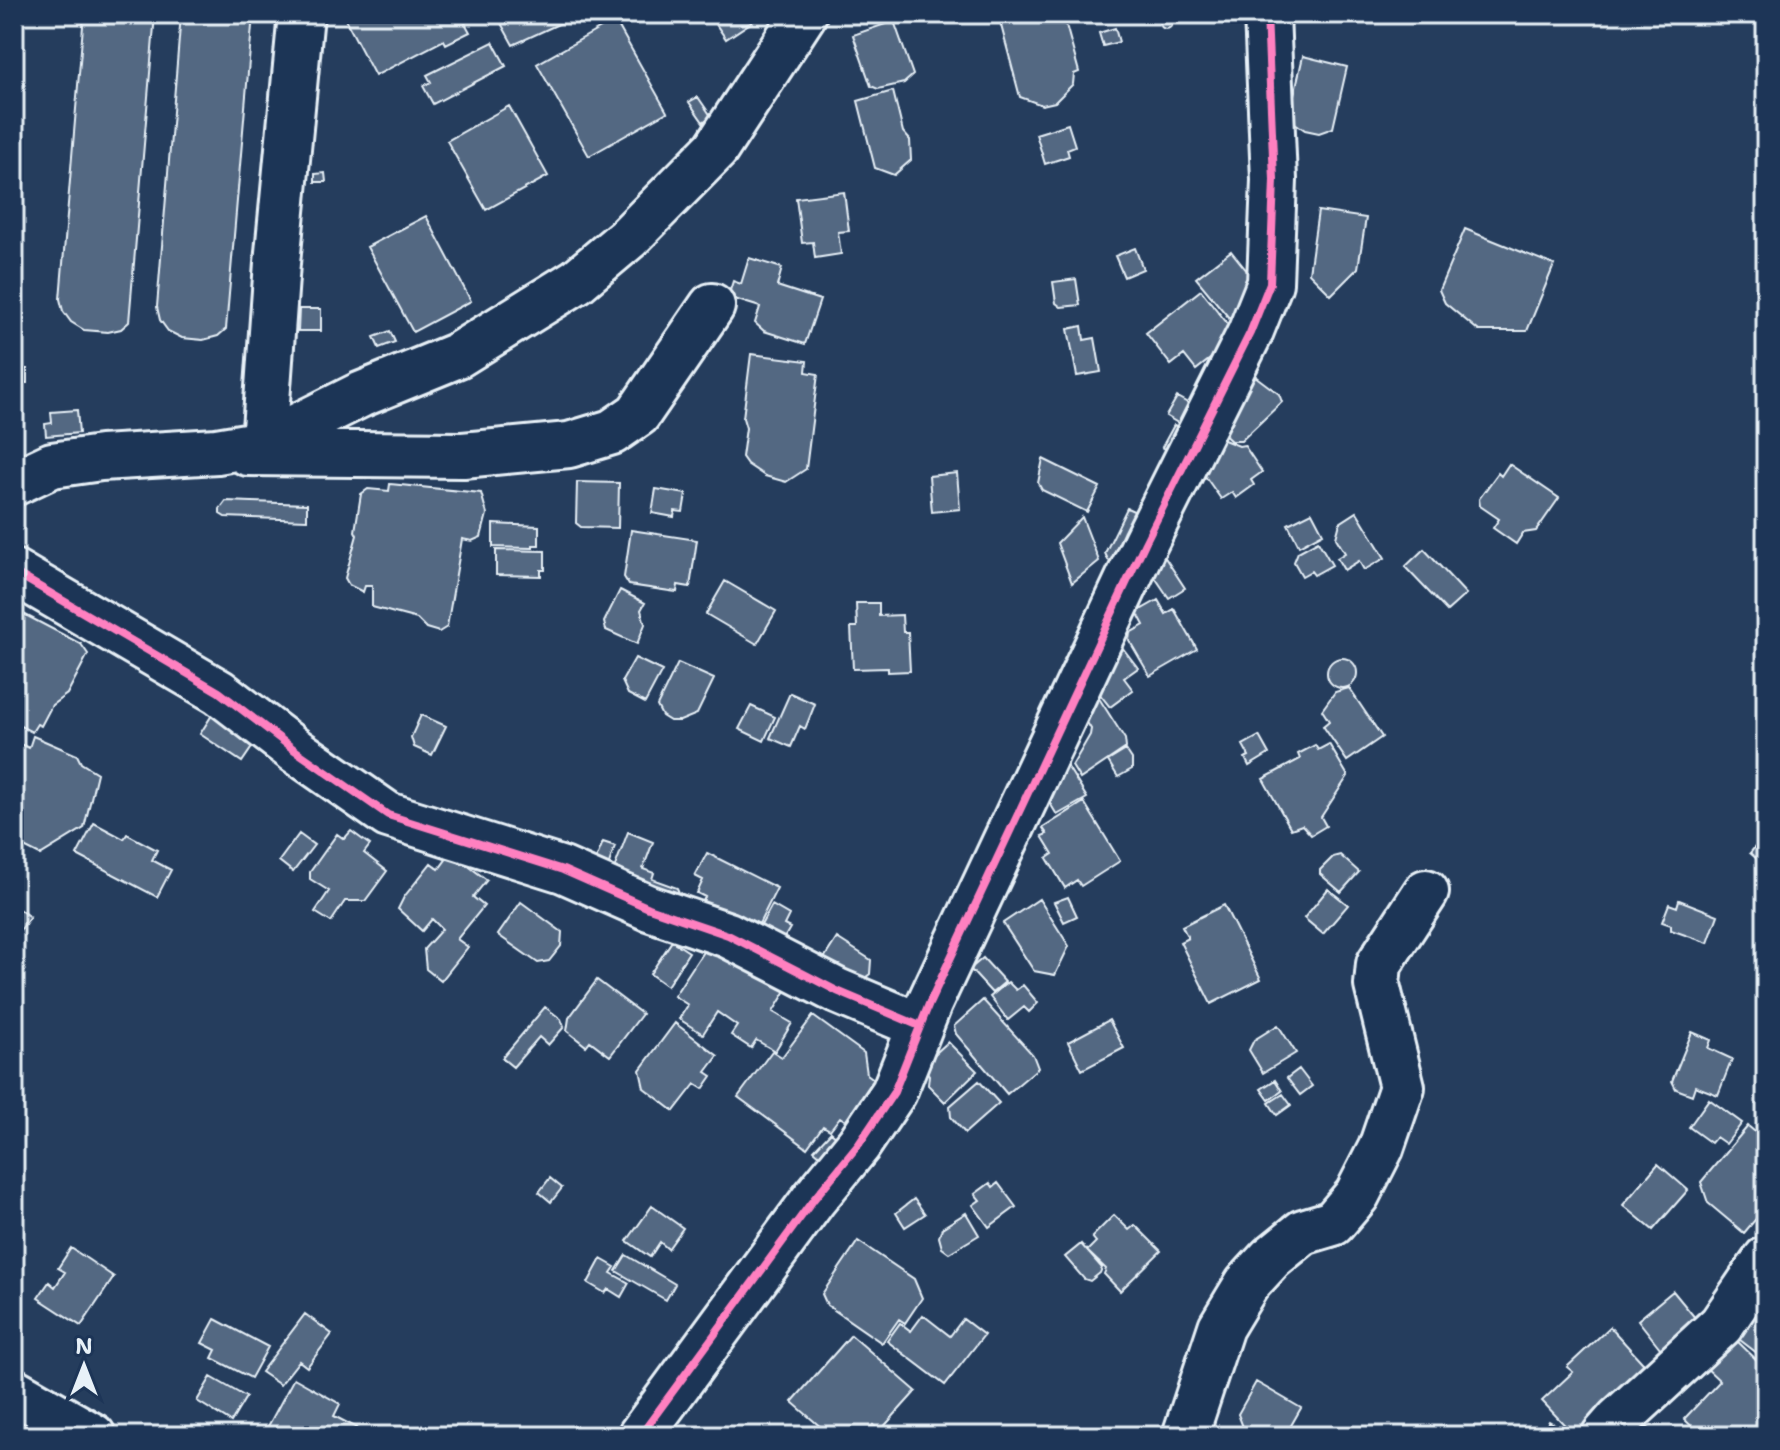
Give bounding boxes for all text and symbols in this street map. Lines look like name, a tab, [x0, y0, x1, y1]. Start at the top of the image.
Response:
north arrow	[44, 1326, 124, 1406]
text: N	[75, 1332, 93, 1361]

